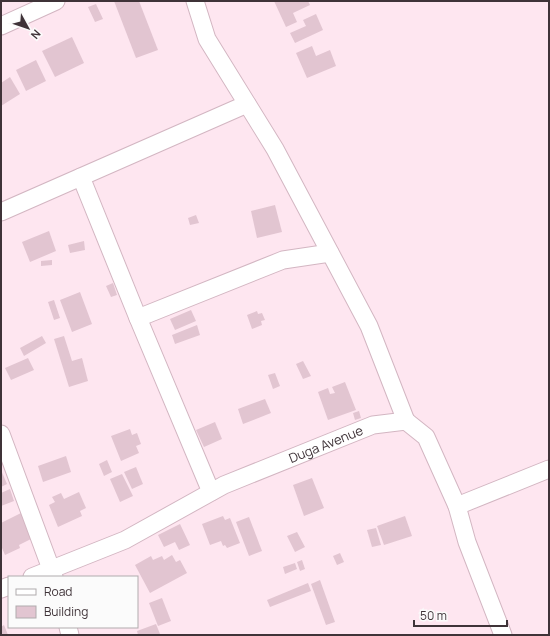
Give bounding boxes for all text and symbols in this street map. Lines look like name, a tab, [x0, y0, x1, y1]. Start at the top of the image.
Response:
north arrow	[8, 8, 48, 48]
text: N	[28, 27, 44, 43]
street label: Duga Avenue	[286, 421, 366, 467]
legend	[8, 576, 138, 628]
text: Road	[44, 583, 72, 600]
scale bar	[414, 602, 507, 628]
text: Building	[44, 603, 88, 620]
text: 50 m	[420, 607, 447, 624]

